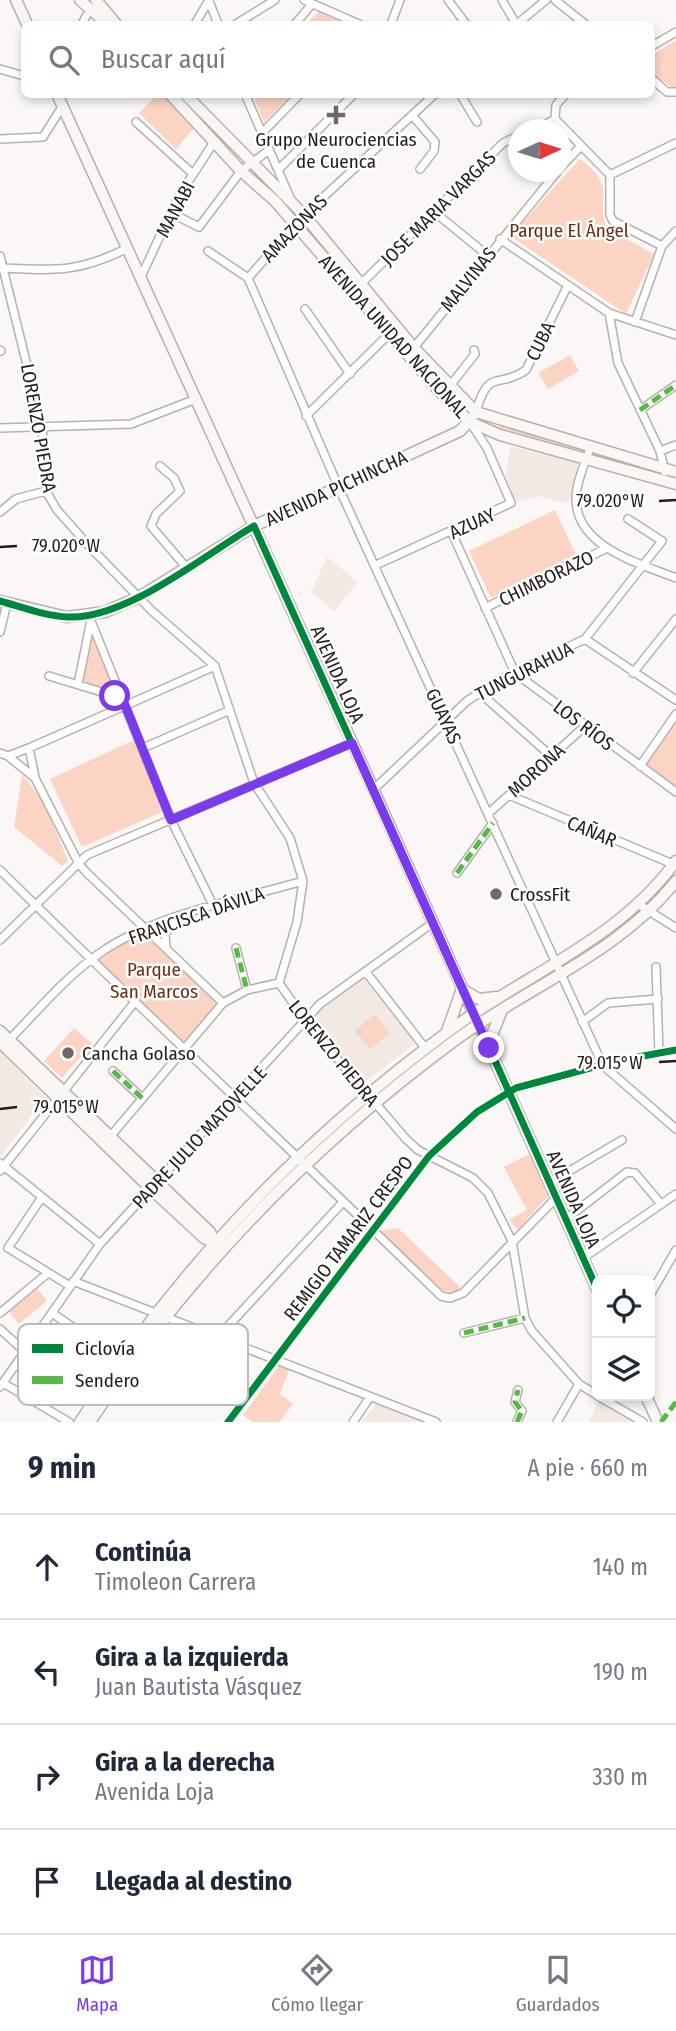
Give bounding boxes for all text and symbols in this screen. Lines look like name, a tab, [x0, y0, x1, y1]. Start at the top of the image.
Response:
search box	[21, 21, 655, 98]
icon: search	[45, 41, 83, 79]
text: Buscar aquí	[101, 44, 226, 75]
marker: Grupo Neurociencias de Cuenca	[326, 105, 346, 125]
north arrow	[508, 119, 571, 182]
place label: Grupo Neurociencias de Cuenca	[255, 128, 417, 173]
street label: JOSE MARIA VARGAS	[376, 146, 501, 271]
street label: MANABI	[151, 177, 200, 241]
street label: AMAZONAS	[257, 190, 332, 267]
park label: Parque El Ángel	[509, 219, 629, 242]
street label: MALVINAS	[435, 242, 501, 316]
street label: AVENIDA UNIDAD NACIONAL	[314, 250, 473, 423]
street label: CUBA	[521, 318, 560, 365]
street label: LORENZO PIEDRA	[16, 362, 61, 494]
street label: AVENIDA PICHINCHA	[262, 446, 411, 531]
text: 79.020°W	[576, 490, 644, 512]
street label: AZUAY	[445, 503, 499, 544]
text: 79.020°W	[32, 535, 100, 557]
street label: CHIMBORAZO	[495, 546, 597, 611]
street label: AVENIDA LOJA	[306, 622, 369, 727]
street label: TUNGURAHUA	[472, 637, 577, 706]
route start	[99, 680, 130, 711]
street label: GUAYAS	[421, 685, 466, 748]
street label: LOS RÍOS	[549, 695, 619, 756]
street label: MORONA	[503, 739, 570, 802]
street label: CAÑAR	[564, 811, 620, 852]
street label: FRANCISCA DÁVILA	[125, 881, 267, 949]
place label: CrossFit	[510, 883, 571, 906]
marker: CrossFit	[488, 886, 504, 902]
park label: Parque San Marcos	[110, 958, 198, 1003]
street label: LORENZO PIEDRA	[284, 995, 384, 1111]
route end	[473, 1032, 504, 1063]
place label: Cancha Golaso	[82, 1042, 196, 1065]
marker: Cancha Golaso	[60, 1045, 76, 1061]
text: 79.015°W	[577, 1052, 643, 1074]
street label: PADRE JULIO MATOVELLE	[127, 1061, 271, 1213]
text: 79.015°W	[33, 1096, 99, 1118]
street label: AVENIDA LOJA	[542, 1147, 605, 1252]
street label: REMIGIO TAMARIZ CRESPO	[279, 1151, 418, 1325]
map controls	[592, 1275, 655, 1401]
button: locate	[592, 1275, 655, 1338]
legend	[18, 1324, 248, 1405]
text: Ciclovía	[75, 1337, 135, 1360]
button: layers	[592, 1338, 655, 1401]
text: Sendero	[75, 1369, 140, 1392]
text: 9 min	[28, 1450, 96, 1486]
text: A pie · 660 m	[528, 1454, 648, 1482]
text: Continúa	[95, 1537, 192, 1568]
icon: ahead	[28, 1548, 66, 1586]
text: 140 m	[593, 1553, 648, 1581]
text: Timoleon Carrera	[95, 1568, 256, 1596]
text: Gira a la izquierda	[95, 1642, 289, 1673]
icon: left	[28, 1653, 66, 1691]
text: 190 m	[593, 1658, 648, 1686]
text: Juan Bautista Vásquez	[95, 1673, 302, 1701]
text: Gira a la derecha	[95, 1747, 275, 1778]
icon: right	[28, 1758, 66, 1796]
text: 330 m	[592, 1763, 648, 1791]
text: Avenida Loja	[95, 1778, 214, 1806]
icon: arrive	[28, 1863, 66, 1901]
text: Llegada al destino	[95, 1866, 292, 1897]
tab: Mapa	[76, 1951, 118, 2016]
tab: Cómo llegar	[271, 1951, 363, 2016]
tab: Guardados	[516, 1951, 600, 2016]

